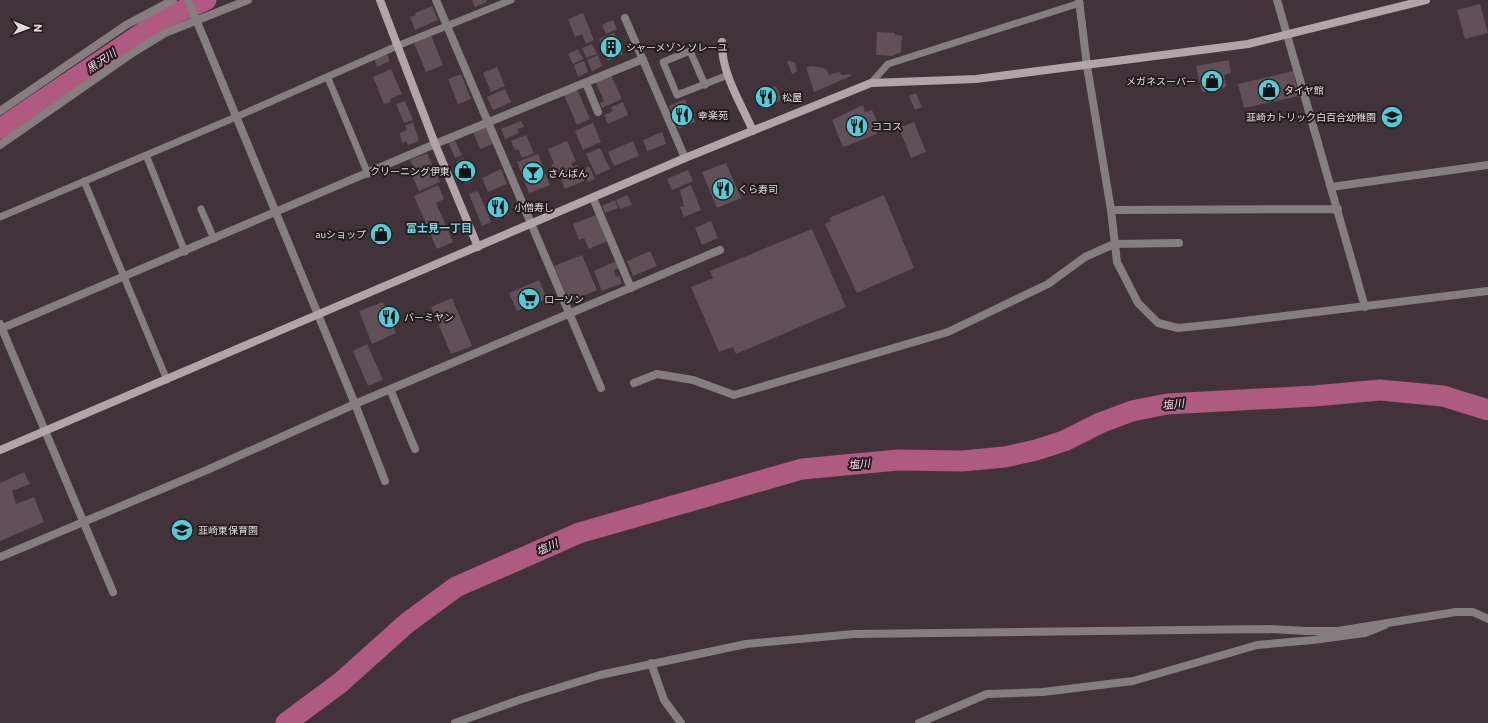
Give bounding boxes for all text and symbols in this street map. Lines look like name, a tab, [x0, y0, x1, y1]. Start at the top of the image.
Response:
north arrow	[8, 8, 48, 48]
text: N	[32, 24, 45, 32]
building icon: シャーメゾン ソレーユ	[598, 34, 624, 60]
place label: シャーメゾン ソレーユ	[626, 41, 728, 53]
water label: 黒沢川	[83, 45, 119, 75]
shop icon: メガネスーパー	[1199, 68, 1225, 94]
place label: メガネスーパー	[1126, 75, 1196, 87]
shop icon: タイヤ館	[1256, 77, 1282, 103]
restaurant icon: 松屋	[753, 84, 779, 110]
place label: タイヤ館	[1284, 84, 1324, 96]
place label: 松屋	[782, 91, 802, 103]
restaurant icon: 幸楽苑	[669, 102, 695, 128]
school or university icon: 韮崎カトリック白百合幼稚園	[1379, 104, 1405, 130]
place label: 幸楽苑	[698, 109, 728, 121]
place label: 韮崎カトリック白百合幼稚園	[1246, 111, 1376, 123]
restaurant icon: ココス	[844, 113, 870, 139]
place label: ココス	[872, 120, 902, 132]
shop icon: クリーニング伊東	[452, 158, 478, 184]
bar icon: さんばん	[520, 160, 546, 186]
place label: クリーニング伊東	[370, 165, 450, 177]
place label: さんばん	[548, 167, 588, 179]
restaurant icon: くら寿司	[710, 176, 736, 202]
place label: くら寿司	[738, 183, 778, 195]
restaurant icon: 小僧寿し	[485, 194, 511, 220]
place label: 小僧寿し	[514, 201, 554, 213]
shop icon: auショップ	[368, 221, 394, 247]
district label: 富士見一丁目	[406, 221, 472, 234]
place label: auショップ	[315, 228, 366, 240]
supermarket icon: ローソン	[516, 286, 542, 312]
place label: ローソン	[544, 293, 584, 305]
restaurant icon: バーミヤン	[376, 304, 402, 330]
place label: バーミヤン	[404, 311, 454, 323]
water label: 塩川	[1161, 396, 1186, 411]
water label: 塩川	[847, 456, 871, 471]
school or university icon: 韮崎東保育園	[169, 517, 195, 543]
place label: 韮崎東保育園	[198, 524, 258, 536]
water label: 塩川	[534, 536, 560, 557]

